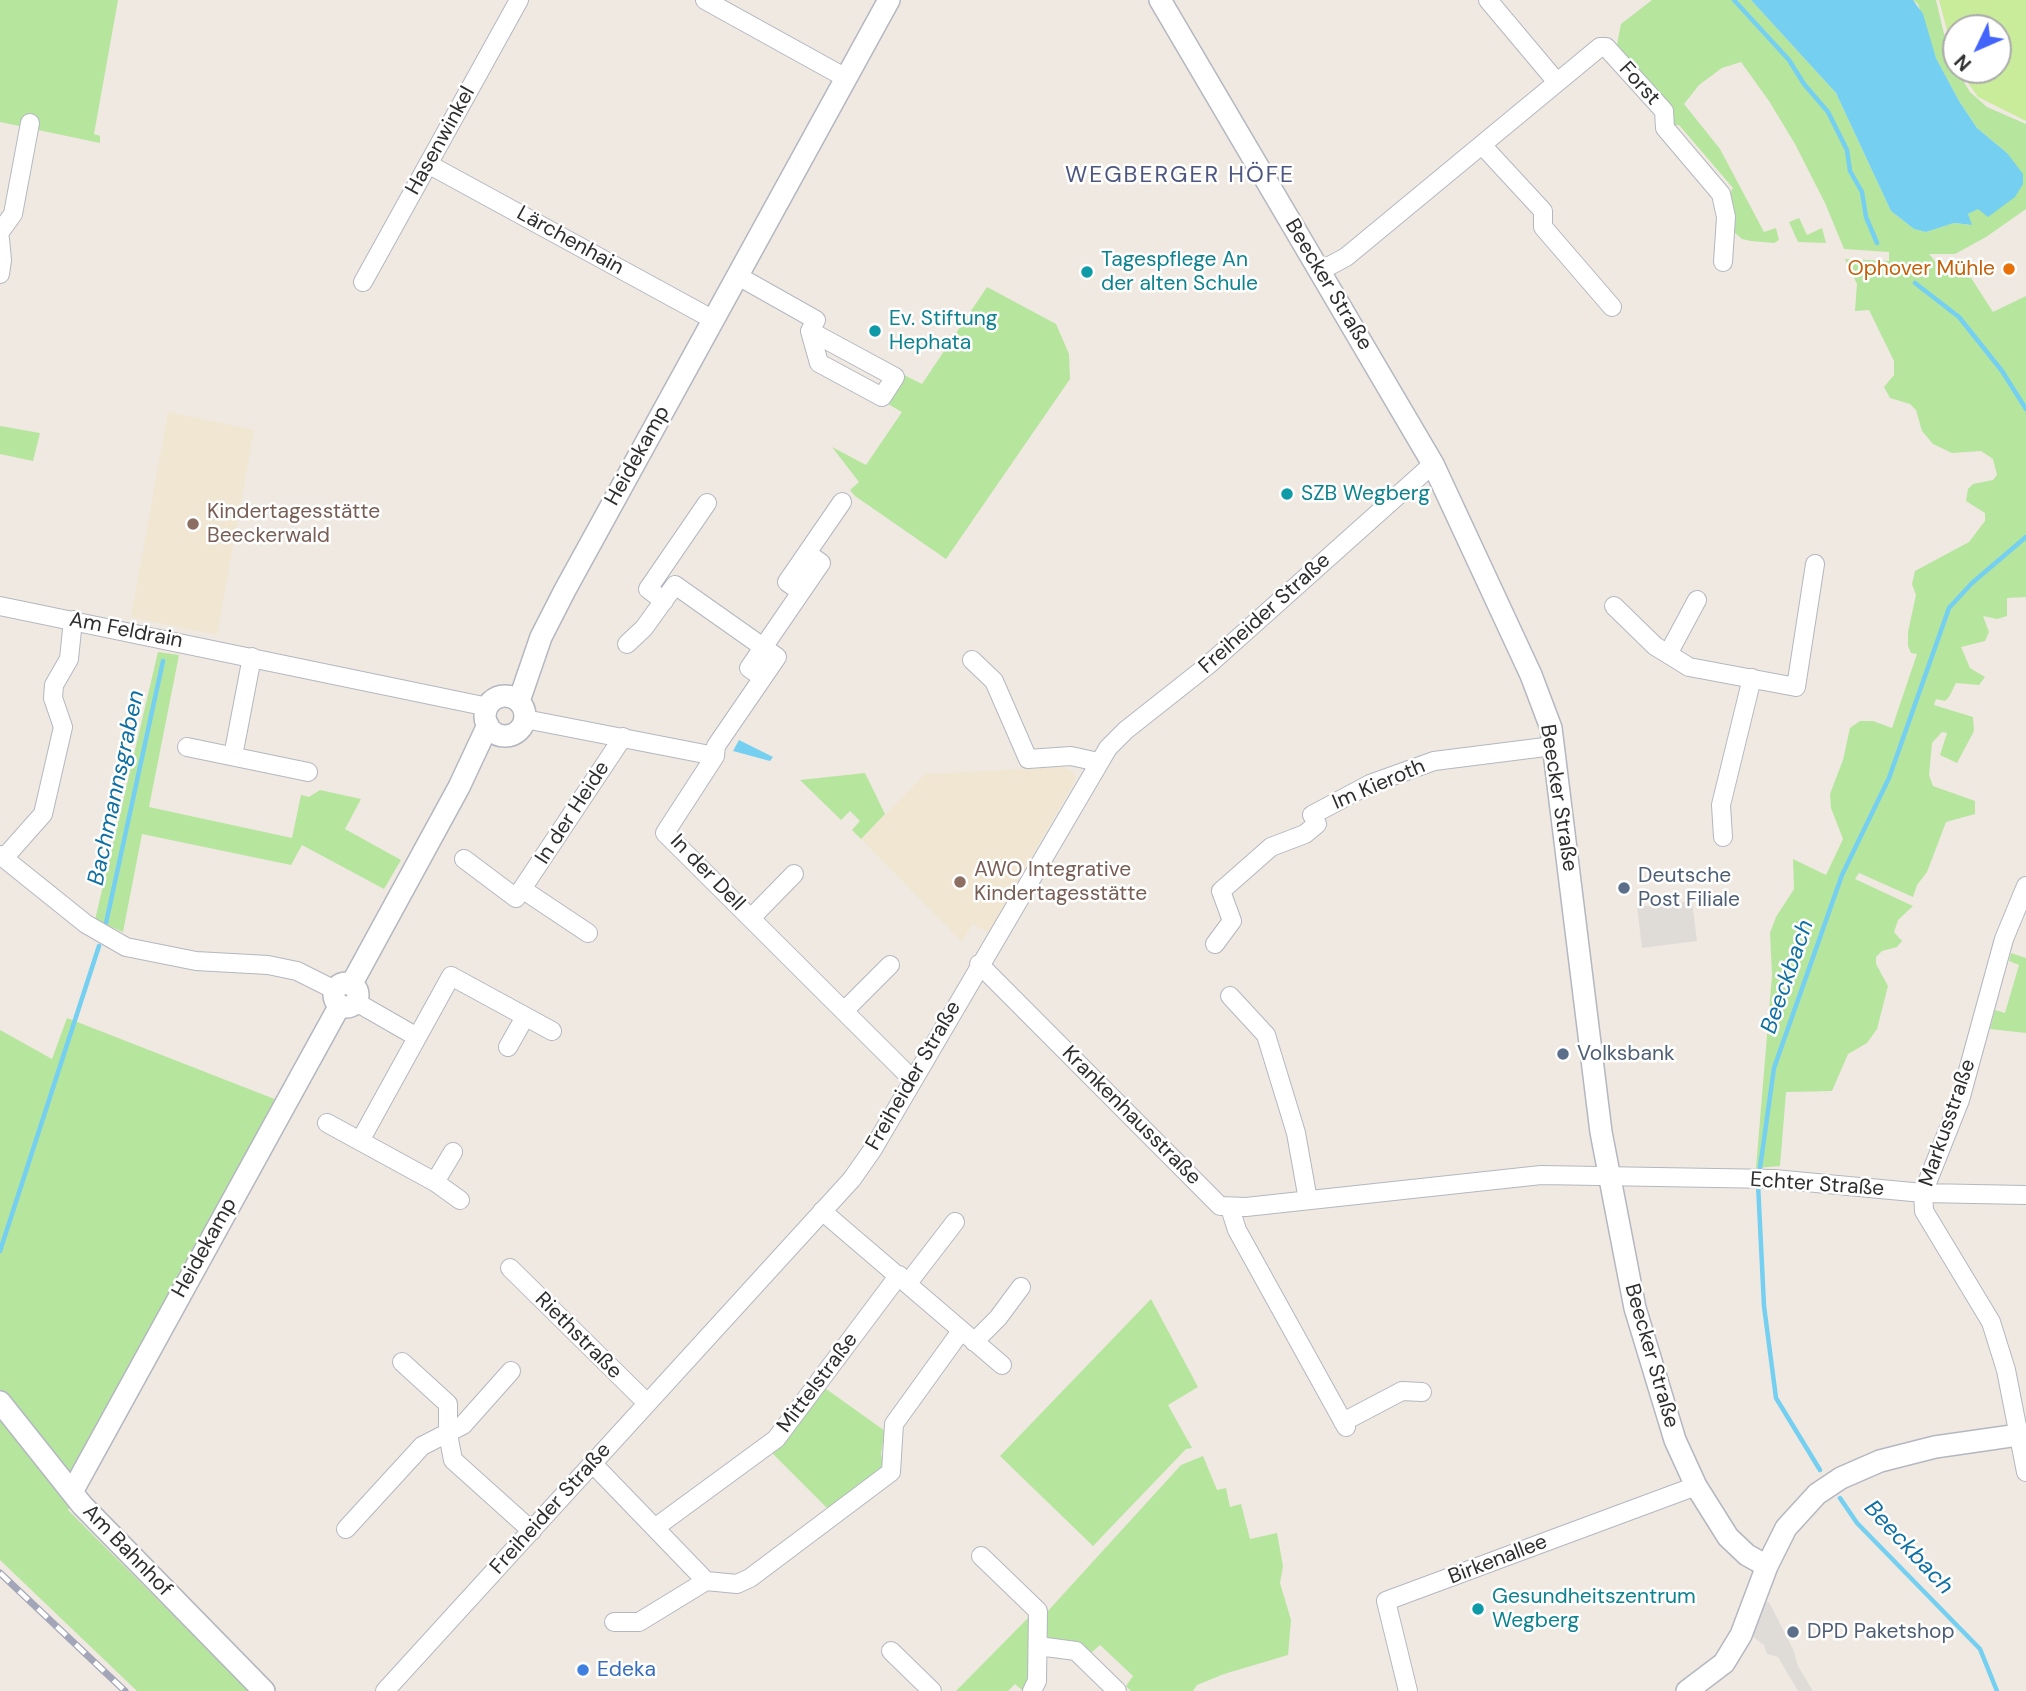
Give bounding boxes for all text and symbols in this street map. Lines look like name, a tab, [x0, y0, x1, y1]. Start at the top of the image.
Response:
north arrow	[1942, 14, 2012, 84]
text: N	[1949, 49, 1977, 76]
street label: Forst	[1613, 57, 1665, 111]
street label: Hasenwinkel	[401, 82, 481, 200]
district label: WEGBERGER HÖFE	[1067, 162, 1293, 190]
street label: Lärchenhain	[512, 201, 628, 281]
street label: Beecker Straße	[1279, 215, 1377, 355]
place label: Tagespflege An der alten Schule	[1101, 247, 1258, 297]
place label: Ophover Mühle	[1847, 256, 1995, 282]
marker: Ophover Mühle	[2001, 261, 2017, 277]
marker: Tagespflege An der alten Schule	[1079, 264, 1095, 280]
place label: Ev. Stiftung Hephata	[889, 306, 997, 356]
marker: Ev. Stiftung Hephata	[867, 323, 883, 339]
street label: Heidekamp	[600, 402, 676, 510]
place label: SZB Wegberg	[1301, 481, 1430, 507]
marker: SZB Wegberg	[1279, 486, 1295, 502]
place label: Kindertagesstätte Beeckerwald	[207, 499, 380, 549]
marker: Kindertagesstätte Beeckerwald	[185, 516, 201, 532]
street label: Freiheider Straße	[1194, 548, 1336, 680]
street label: Am Feldrain	[67, 608, 185, 654]
water label: Bachmannsgraben	[83, 688, 151, 888]
street label: Beecker Straße	[1534, 723, 1582, 873]
street label: Im Kieroth	[1329, 754, 1429, 816]
street label: In der Heide	[530, 757, 616, 869]
street label: In der Dell	[664, 829, 750, 917]
place label: AWO Integrative Kindertagesstätte	[974, 857, 1147, 907]
place label: Deutsche Post Filiale	[1638, 863, 1740, 913]
marker: AWO Integrative Kindertagesstätte	[952, 874, 968, 890]
marker: Deutsche Post Filiale	[1616, 880, 1632, 896]
water label: Beeckbach	[1756, 916, 1820, 1038]
street label: Freiheider Straße	[861, 997, 967, 1155]
street label: Krankenhausstraße	[1056, 1041, 1206, 1191]
place label: Volksbank	[1577, 1041, 1675, 1067]
marker: Volksbank	[1555, 1046, 1571, 1062]
street label: Markusstraße	[1914, 1056, 1982, 1190]
street label: Echter Straße	[1749, 1168, 1885, 1202]
street label: Heidekamp	[167, 1194, 243, 1302]
street label: Beecker Straße	[1618, 1281, 1684, 1431]
street label: Riethstraße	[529, 1287, 627, 1385]
street label: Mittelstraße	[772, 1328, 864, 1438]
street label: Freiheider Straße	[485, 1438, 617, 1580]
water label: Beeckbach	[1857, 1495, 1959, 1601]
street label: Am Bahnhof	[77, 1500, 177, 1602]
street label: Birkenallee	[1445, 1530, 1551, 1590]
place label: Gesundheitszentrum Wegberg	[1492, 1584, 1696, 1634]
marker: Gesundheitszentrum Wegberg	[1470, 1601, 1486, 1617]
place label: DPD Paketshop	[1807, 1619, 1955, 1645]
marker: DPD Paketshop	[1785, 1624, 1801, 1640]
place label: Edeka	[597, 1657, 656, 1683]
marker: Edeka	[575, 1662, 591, 1678]

